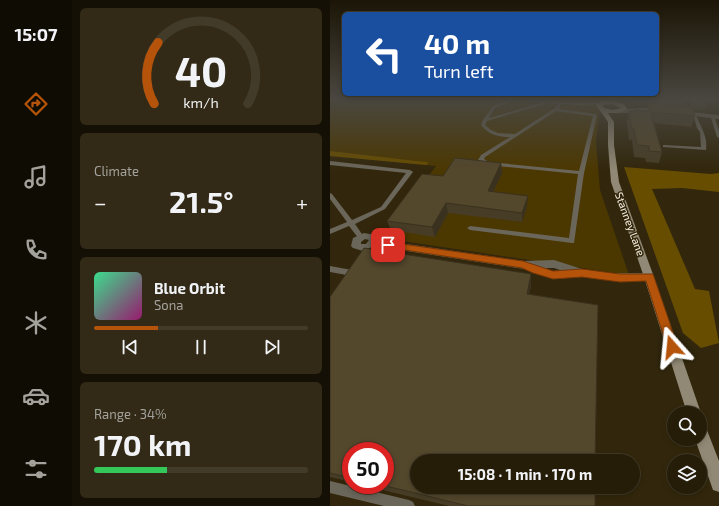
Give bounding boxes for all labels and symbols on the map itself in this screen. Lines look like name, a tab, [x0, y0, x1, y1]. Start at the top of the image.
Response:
street label: Stanney Lane	[613, 190, 648, 258]
pin	[371, 228, 405, 262]
position arrow	[651, 326, 693, 368]
speed limit sign: 50	[342, 442, 394, 494]

